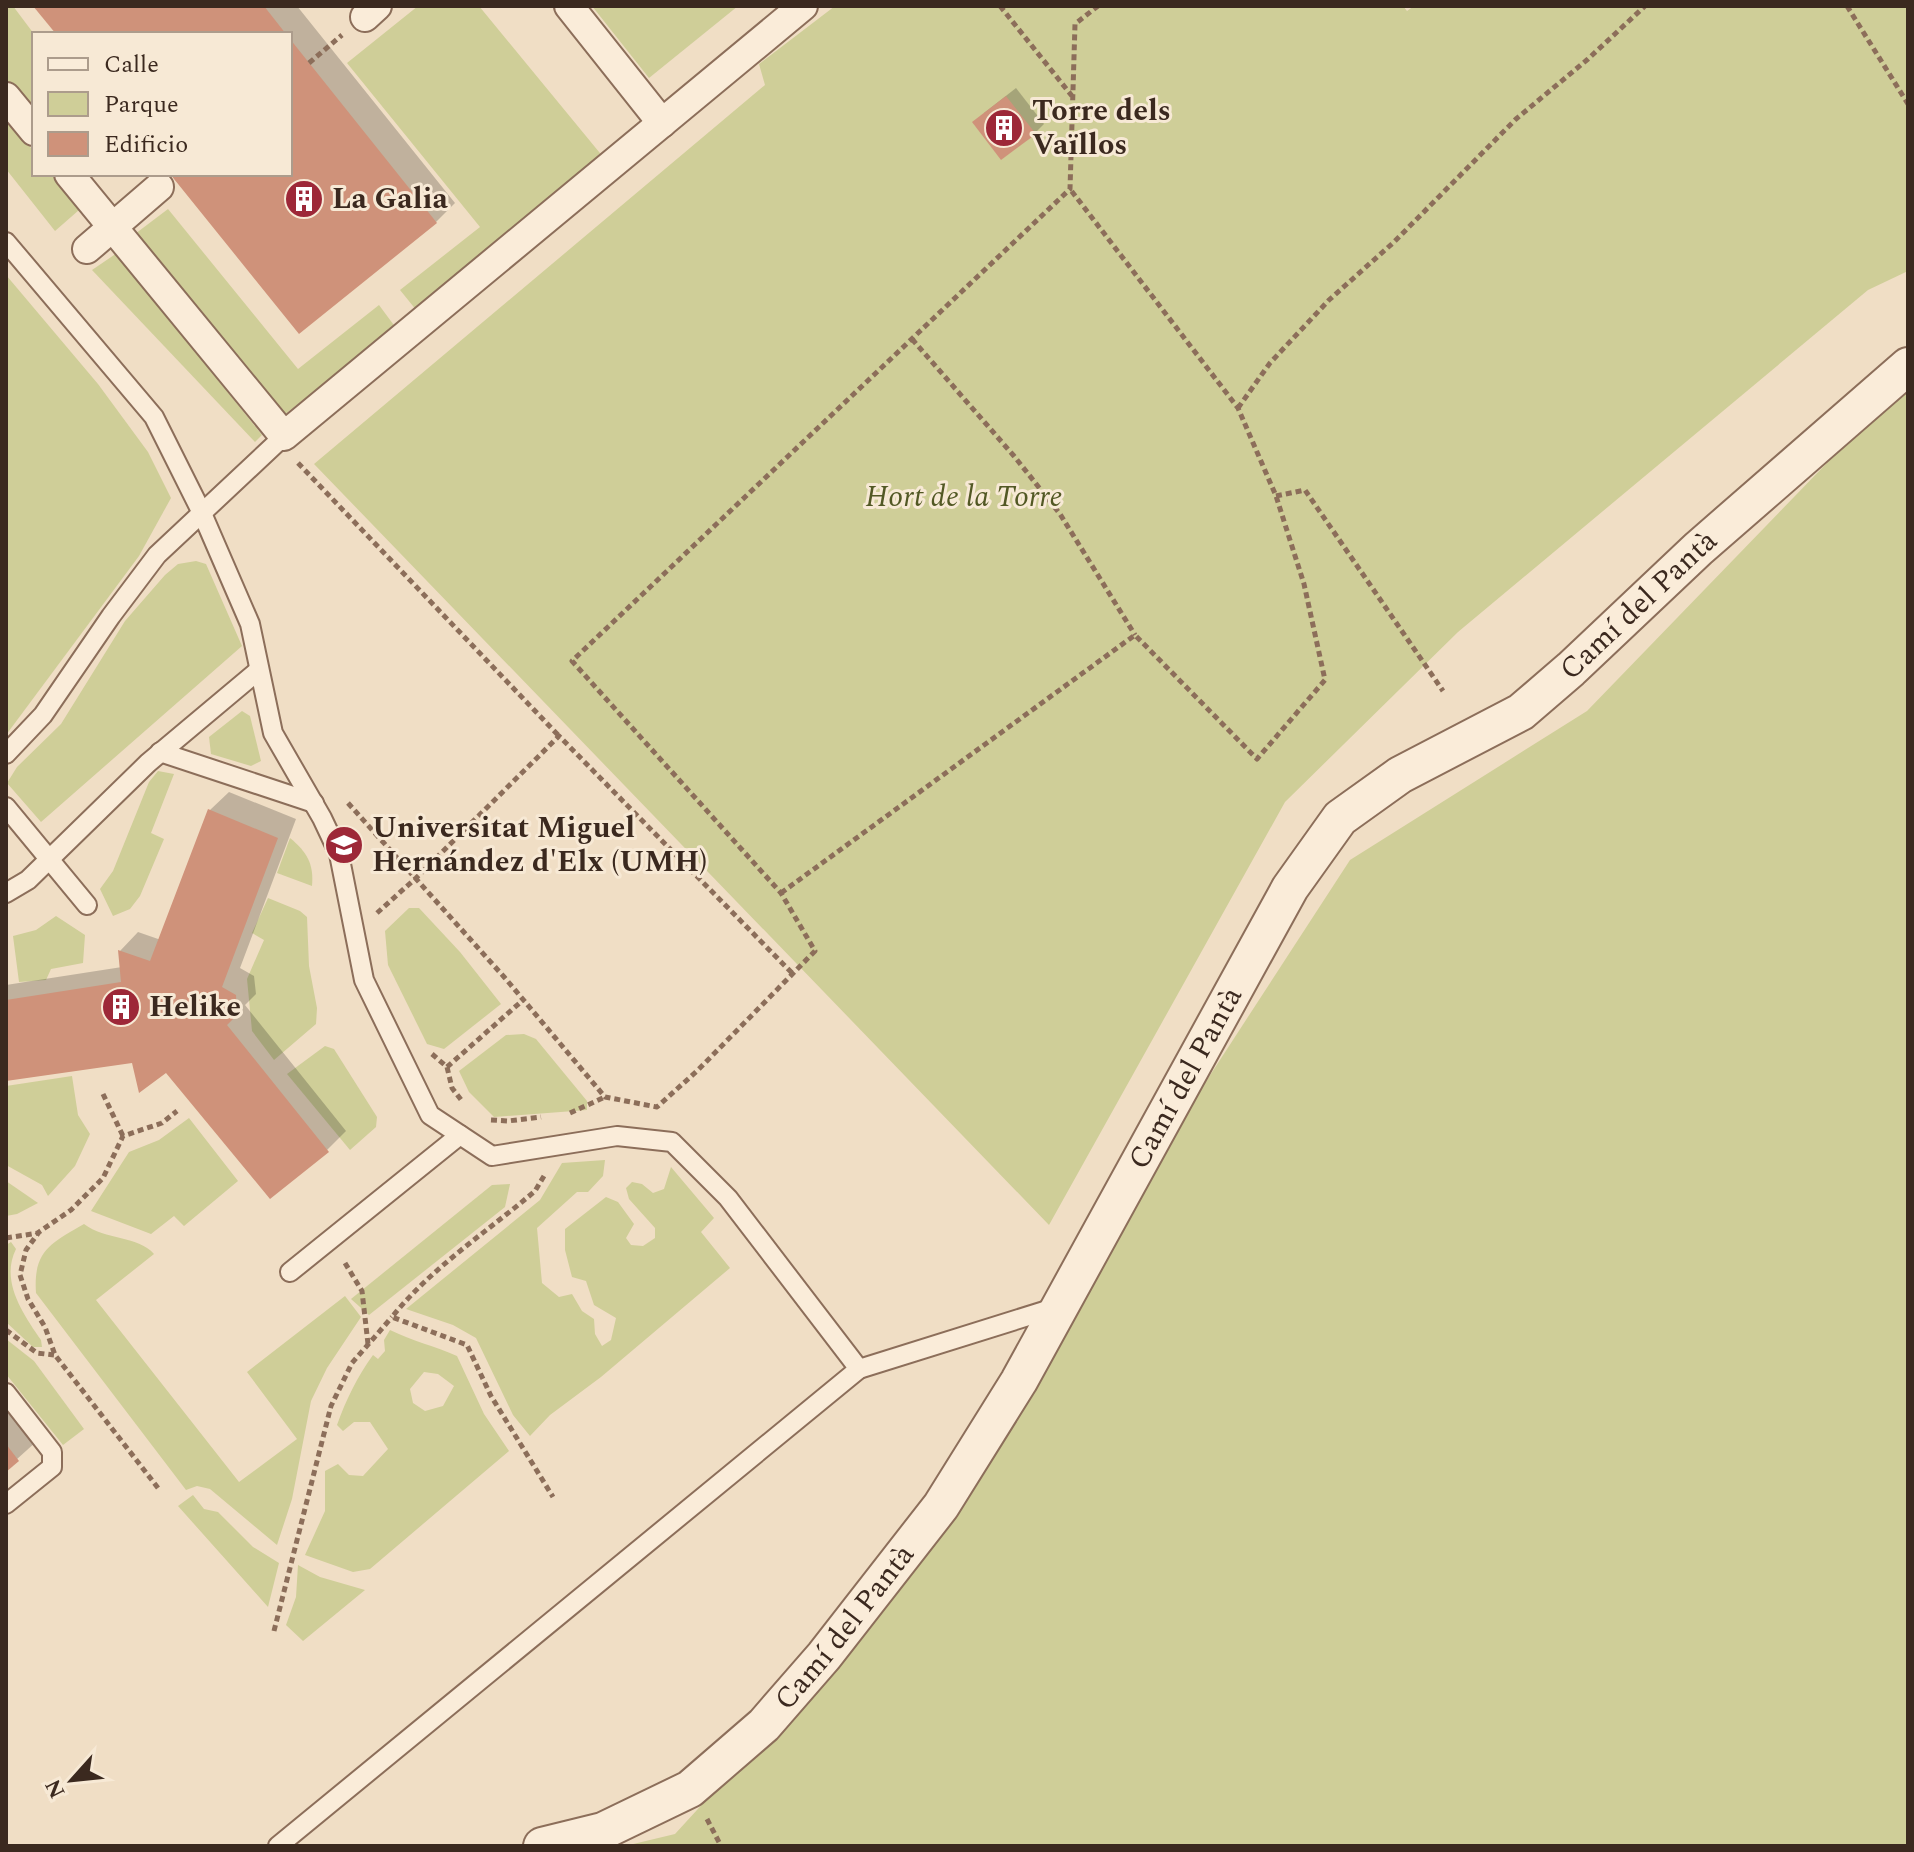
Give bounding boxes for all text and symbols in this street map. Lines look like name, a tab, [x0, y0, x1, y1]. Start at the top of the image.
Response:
legend	[32, 32, 292, 176]
text: Calle	[104, 47, 159, 83]
text: Parque	[104, 87, 179, 123]
place label: Torre dels Vaïllos	[1032, 88, 1171, 168]
building icon: Torre dels Vaïllos	[983, 107, 1025, 149]
text: Edificio	[104, 127, 188, 163]
place label: La Galia	[332, 176, 448, 222]
building icon: La Galia	[283, 178, 325, 220]
park label: Hort de la Torre	[866, 474, 1062, 520]
street label: Camí del Pantà	[1549, 519, 1728, 691]
place label: Universitat Miguel Hernández d'Elx (UMH)	[372, 805, 707, 885]
school or university icon: Universitat Miguel Hernández d'Elx (UMH)	[323, 824, 365, 866]
street label: Camí del Pantà	[1117, 978, 1255, 1178]
place label: Helike	[149, 984, 241, 1030]
building icon: Helike	[100, 986, 142, 1028]
street label: Camí del Pantà	[763, 1534, 926, 1721]
north arrow	[32, 1740, 112, 1820]
text: N	[37, 1773, 74, 1804]

